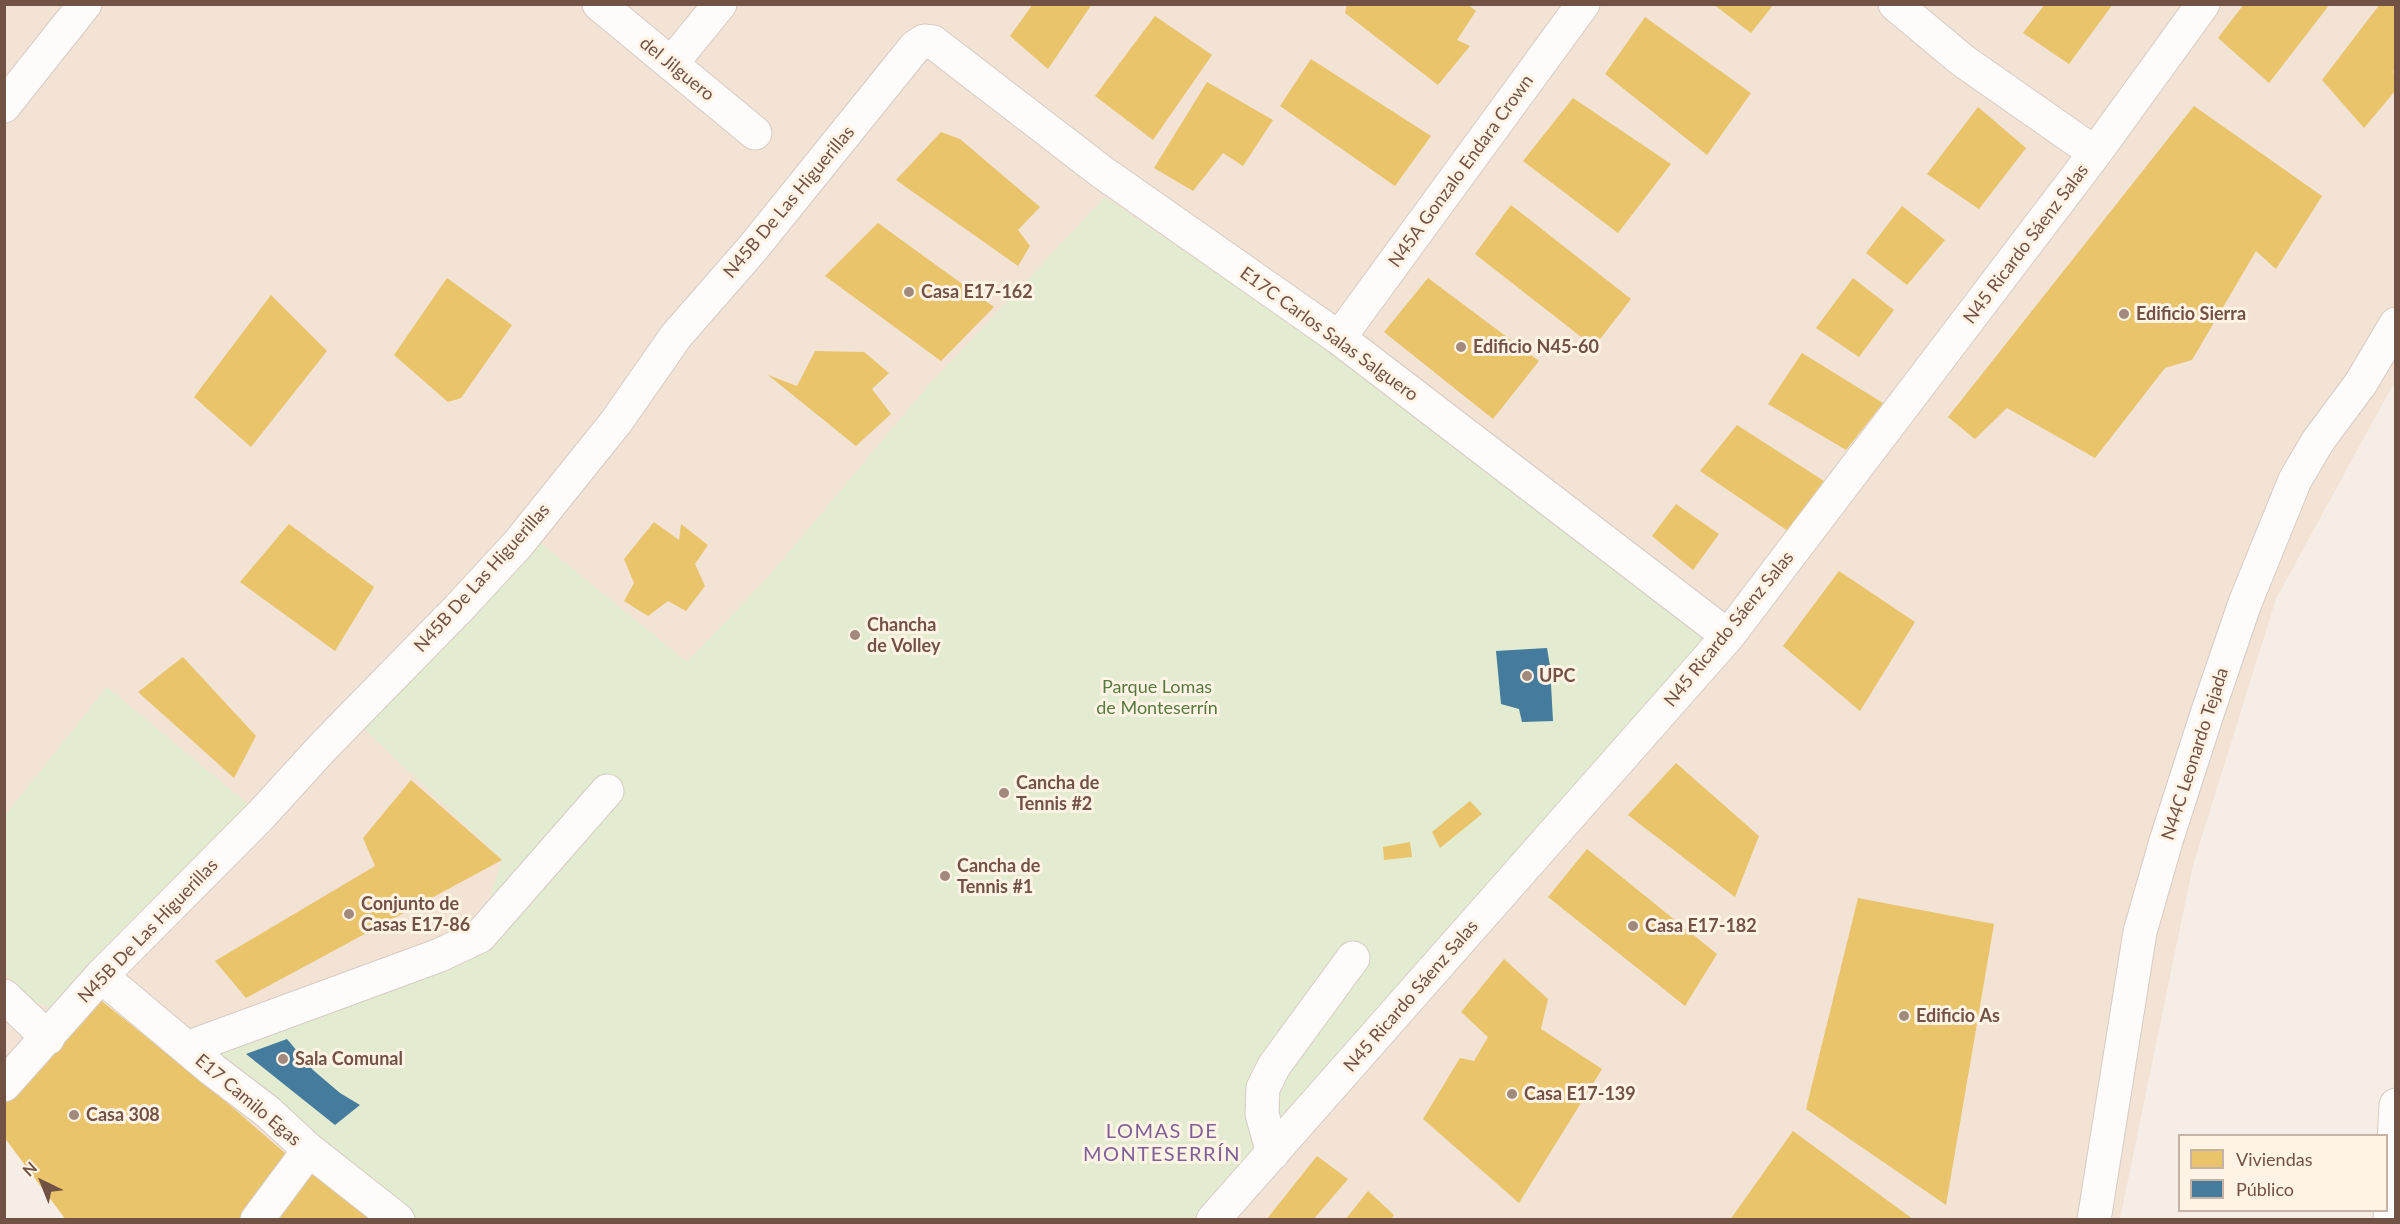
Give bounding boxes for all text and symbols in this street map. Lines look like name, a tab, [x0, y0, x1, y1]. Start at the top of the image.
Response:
street label: del Jilguero	[635, 32, 719, 106]
street label: N45A Gonzalo Endara Crown	[1384, 71, 1538, 271]
street label: N45B De Las Higuerillas	[719, 121, 859, 283]
street label: N45 Ricardo Sáenz Salas	[1959, 160, 2093, 328]
street label: E17C Carlos Salas Salguero	[1236, 262, 1422, 406]
place label: Casa E17-162	[921, 281, 1033, 303]
marker: Casa E17-162	[902, 285, 916, 299]
place label: Edificio Sierra	[2136, 303, 2246, 325]
marker: Edificio Sierra	[2117, 307, 2131, 321]
place label: Edificio N45-60	[1473, 336, 1599, 358]
marker: Edificio N45-60	[1454, 340, 1468, 354]
street label: N45B De Las Higuerillas	[410, 499, 554, 657]
street label: N45 Ricardo Sáenz Salas	[1660, 547, 1798, 711]
place label: Chancha de Volley	[867, 614, 940, 656]
marker: Chancha de Volley	[848, 628, 862, 642]
place label: UPC	[1539, 665, 1575, 687]
street label: N44C Leonardo Tejada	[2157, 665, 2233, 843]
marker: UPC	[1520, 669, 1534, 683]
park label: Parque Lomas de Monteserrín	[1096, 676, 1218, 718]
place label: Cancha de Tennis #2	[1016, 772, 1099, 814]
marker: Cancha de Tennis #2	[997, 786, 1011, 800]
street label: N45B De Las Higuerillas	[74, 854, 222, 1008]
place label: Cancha de Tennis #1	[957, 855, 1040, 898]
marker: Cancha de Tennis #1	[938, 869, 952, 883]
place label: Conjunto de Casas E17-86	[361, 893, 470, 936]
marker: Conjunto de Casas E17-86	[342, 907, 356, 921]
place label: Casa E17-182	[1645, 915, 1757, 937]
street label: N45 Ricardo Sáenz Salas	[1339, 916, 1483, 1076]
marker: Casa E17-182	[1626, 919, 1640, 933]
place label: Edificio As	[1916, 1005, 2000, 1027]
marker: Edificio As	[1897, 1009, 1911, 1023]
place label: Sala Comunal	[295, 1048, 403, 1070]
street label: E17 Camilo Egas	[191, 1050, 305, 1150]
marker: Sala Comunal	[276, 1052, 290, 1066]
place label: Casa E17-139	[1524, 1083, 1636, 1105]
marker: Casa E17-139	[1505, 1087, 1519, 1101]
place label: Casa 308	[86, 1104, 160, 1126]
marker: Casa 308	[67, 1108, 81, 1122]
district label: LOMAS DE MONTESERRÍN	[1083, 1120, 1241, 1167]
legend	[2178, 1134, 2388, 1212]
text: Viviendas	[2236, 1148, 2312, 1170]
north arrow	[12, 1152, 72, 1212]
text: N	[18, 1157, 40, 1180]
text: Público	[2236, 1178, 2294, 1200]

